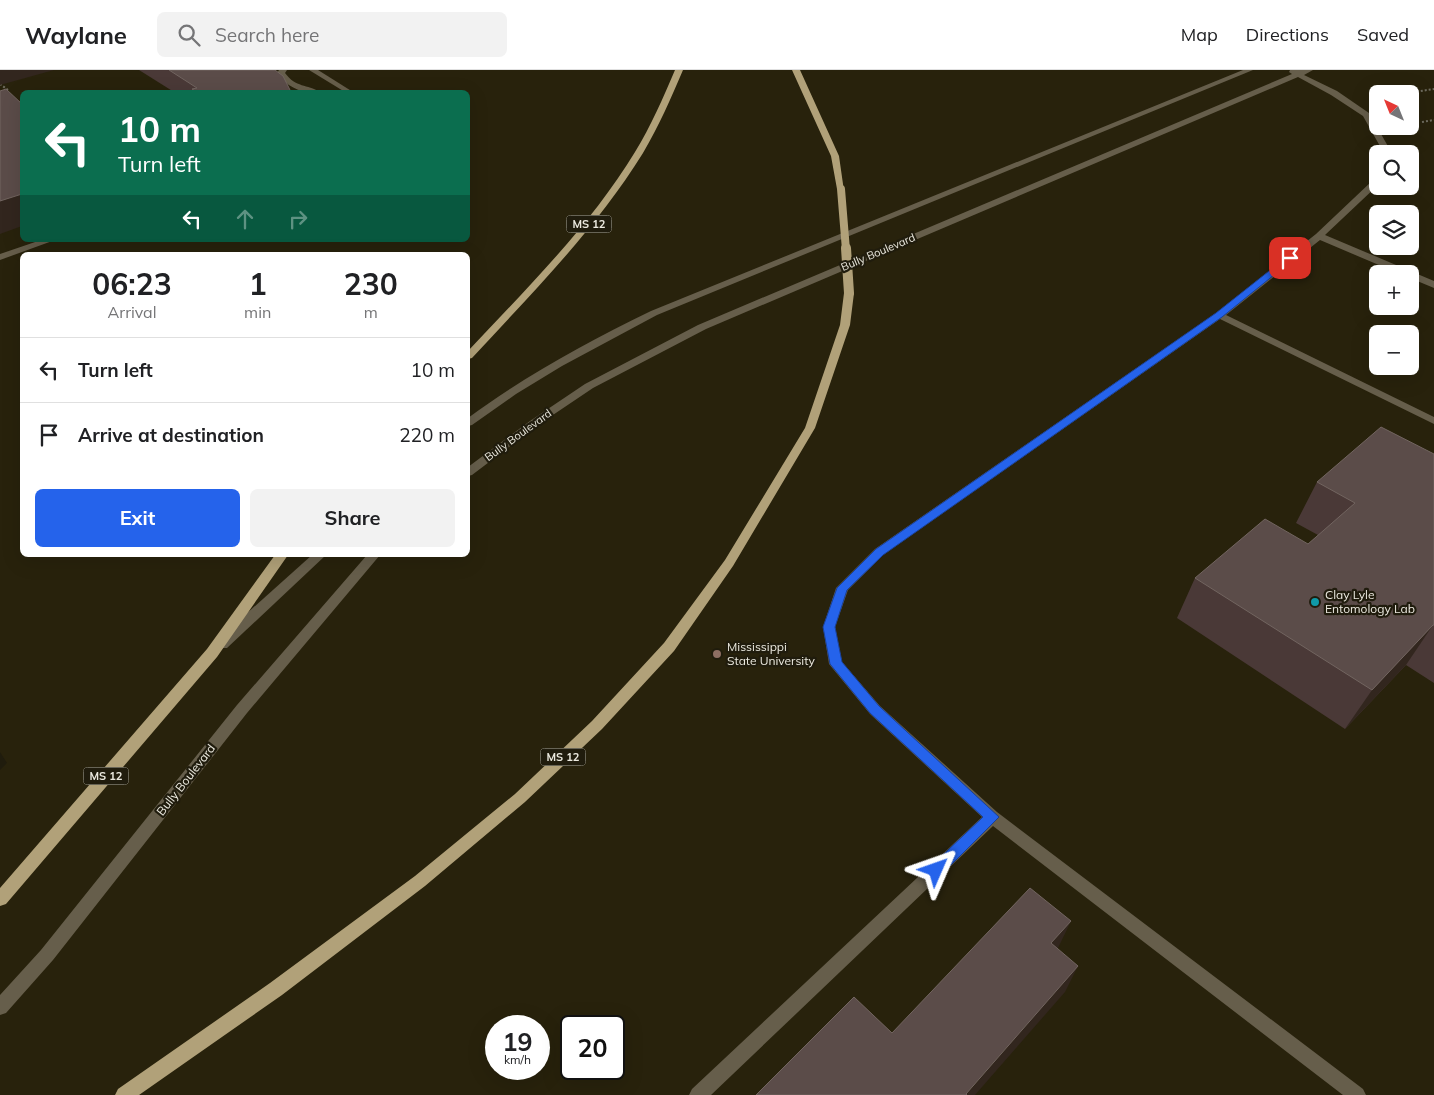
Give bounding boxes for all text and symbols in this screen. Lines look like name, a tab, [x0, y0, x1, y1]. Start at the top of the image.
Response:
search box	[157, 12, 507, 57]
text: Waylane	[25, 20, 127, 50]
icon: search	[175, 21, 203, 49]
text: Search here	[215, 23, 319, 47]
text: Map	[1181, 23, 1218, 46]
text: Directions	[1246, 23, 1329, 46]
text: Saved	[1357, 23, 1409, 46]
north arrow	[1369, 85, 1419, 135]
map controls	[1369, 85, 1419, 375]
text: 10 m	[118, 107, 201, 151]
icon: left	[35, 110, 100, 175]
button: search	[1369, 145, 1419, 195]
text: Turn left	[118, 150, 201, 178]
icon: left	[178, 205, 206, 233]
icon: ahead	[231, 205, 259, 233]
icon: right	[284, 205, 312, 233]
button: layers	[1369, 205, 1419, 255]
road number: MS 12	[566, 216, 612, 232]
street label: Bully Boulevard	[839, 230, 917, 274]
pin	[1269, 237, 1311, 279]
icon: arrive	[1276, 244, 1304, 272]
text: 06:23	[92, 265, 172, 303]
text: 1	[249, 265, 267, 303]
text: 230	[344, 265, 398, 303]
button: +	[1369, 265, 1419, 315]
text: Arrival	[108, 302, 157, 322]
text: min	[244, 302, 271, 322]
text: m	[364, 302, 378, 322]
button: −	[1369, 325, 1419, 375]
icon: left	[35, 356, 63, 384]
text: Turn left	[78, 358, 153, 382]
text: 10 m	[411, 358, 455, 382]
street label: Bully Boulevard	[482, 406, 554, 464]
icon: arrive	[35, 421, 63, 449]
text: Arrive at destination	[78, 423, 264, 447]
text: 220 m	[399, 423, 455, 447]
button: Exit	[35, 489, 240, 547]
button: Share	[250, 489, 455, 547]
place label: Clay Lyle Entomology Lab	[1325, 587, 1415, 616]
marker: Clay Lyle Entomology Lab	[1309, 596, 1321, 608]
place label: Mississippi State University	[727, 639, 815, 668]
marker: Mississippi State University	[711, 648, 723, 660]
street label: Bully Boulevard	[153, 741, 218, 818]
road number: MS 12	[540, 749, 586, 766]
road number: MS 12	[84, 768, 128, 784]
position arrow	[909, 843, 961, 895]
speed limit sign: 20	[560, 1015, 625, 1080]
text: 19	[502, 1026, 533, 1057]
text: km/h	[504, 1052, 531, 1067]

